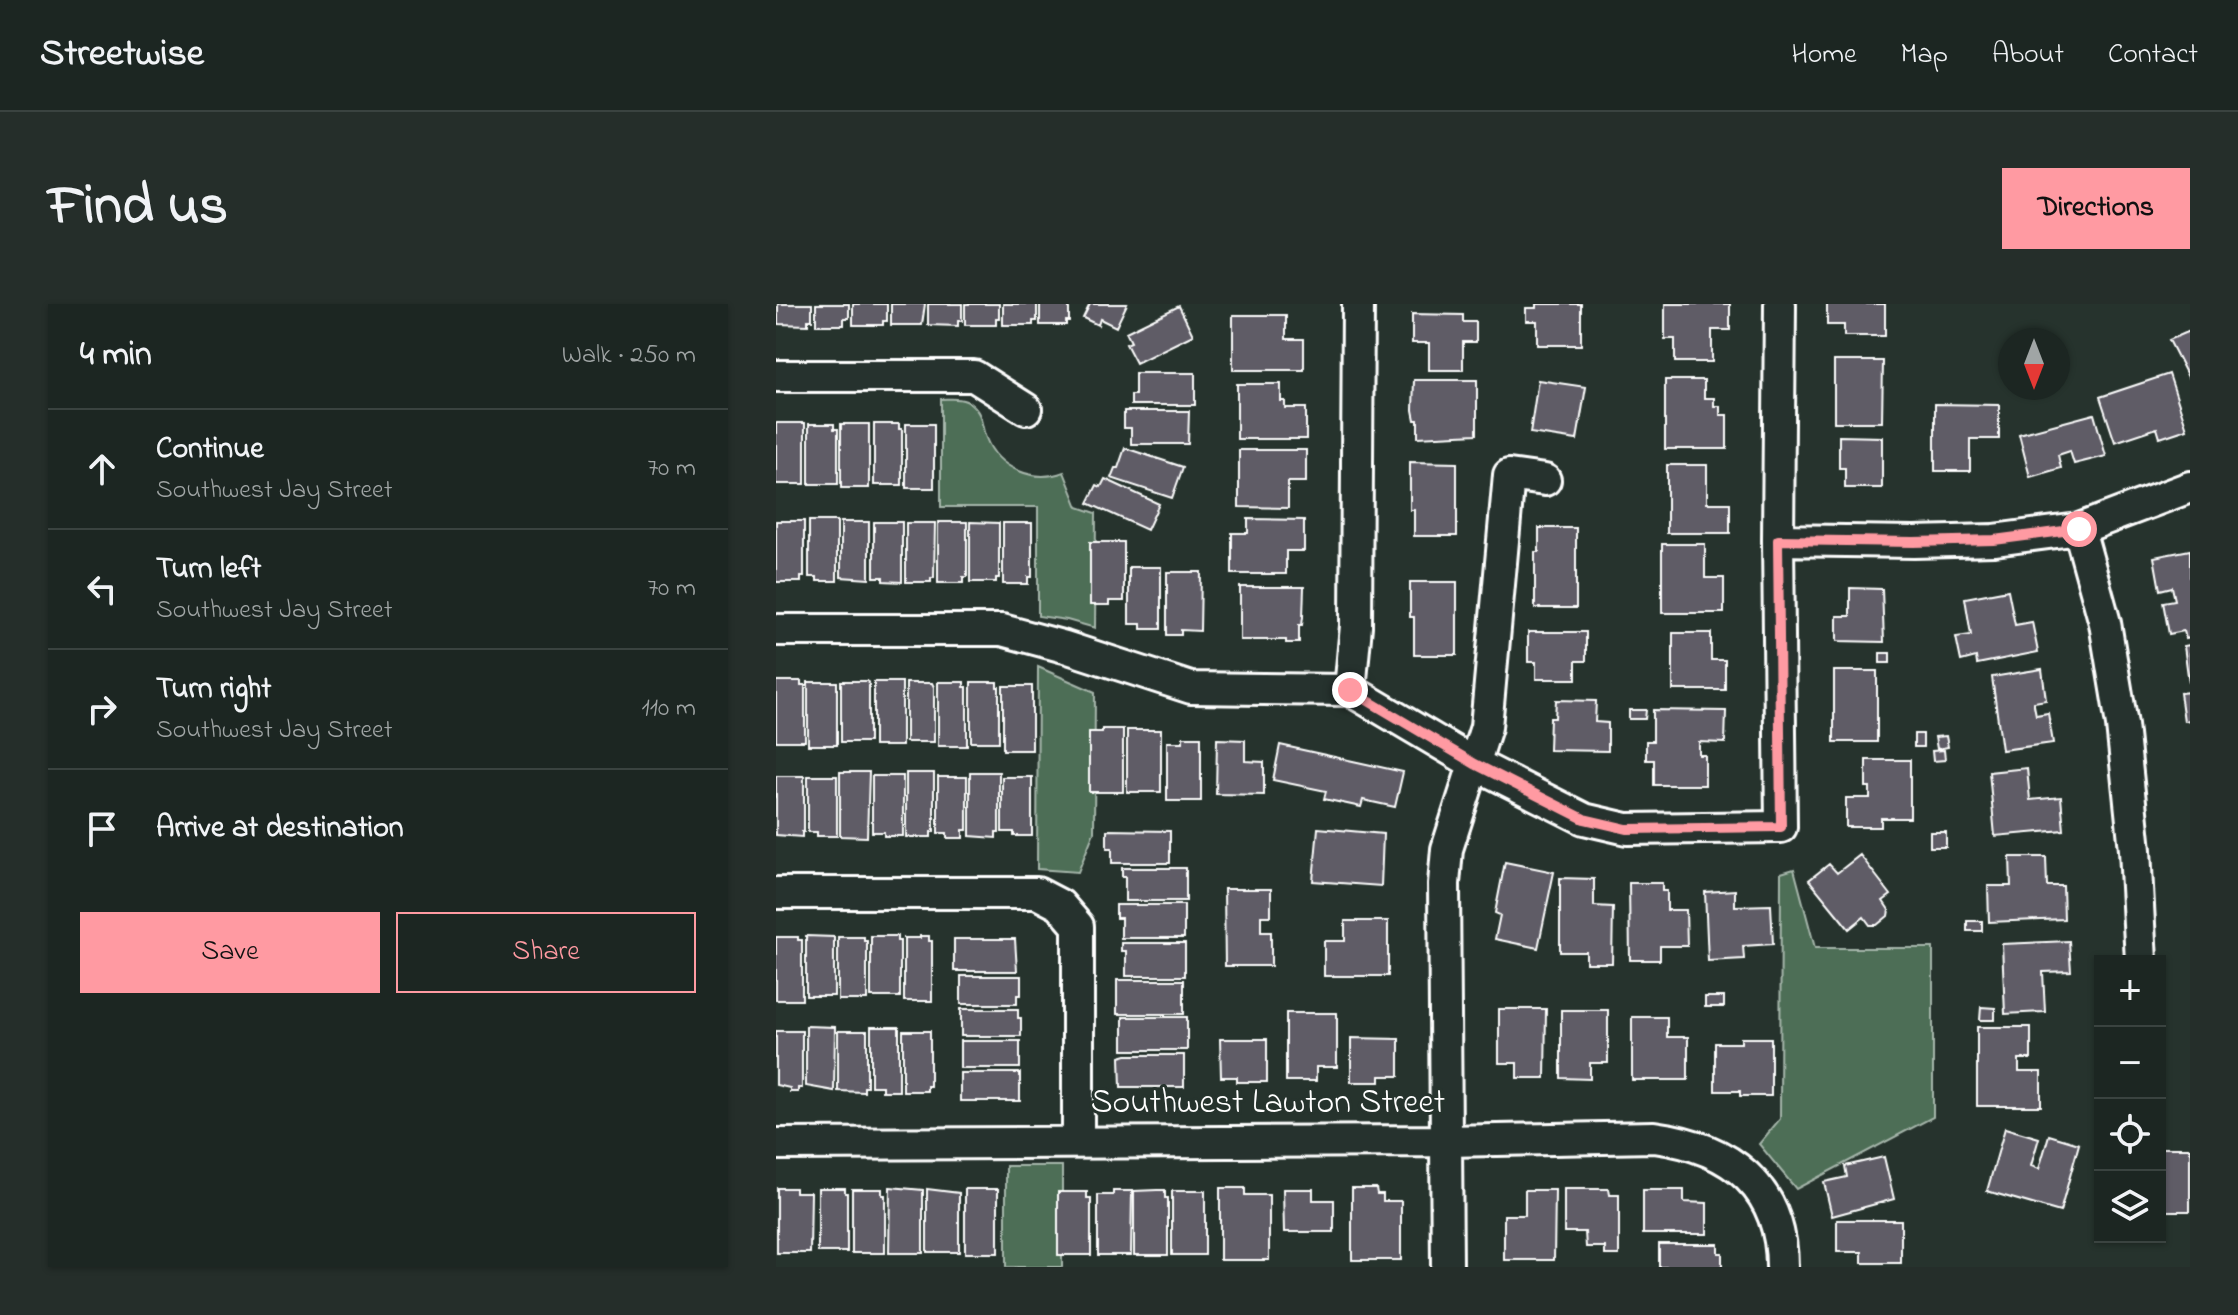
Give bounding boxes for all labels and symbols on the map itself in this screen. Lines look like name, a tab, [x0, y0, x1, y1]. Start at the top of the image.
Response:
north arrow	[1998, 328, 2070, 400]
route start	[2061, 511, 2097, 547]
route end	[1332, 672, 1368, 708]
street label: Southwest Lawton Street	[1091, 1079, 1445, 1129]

